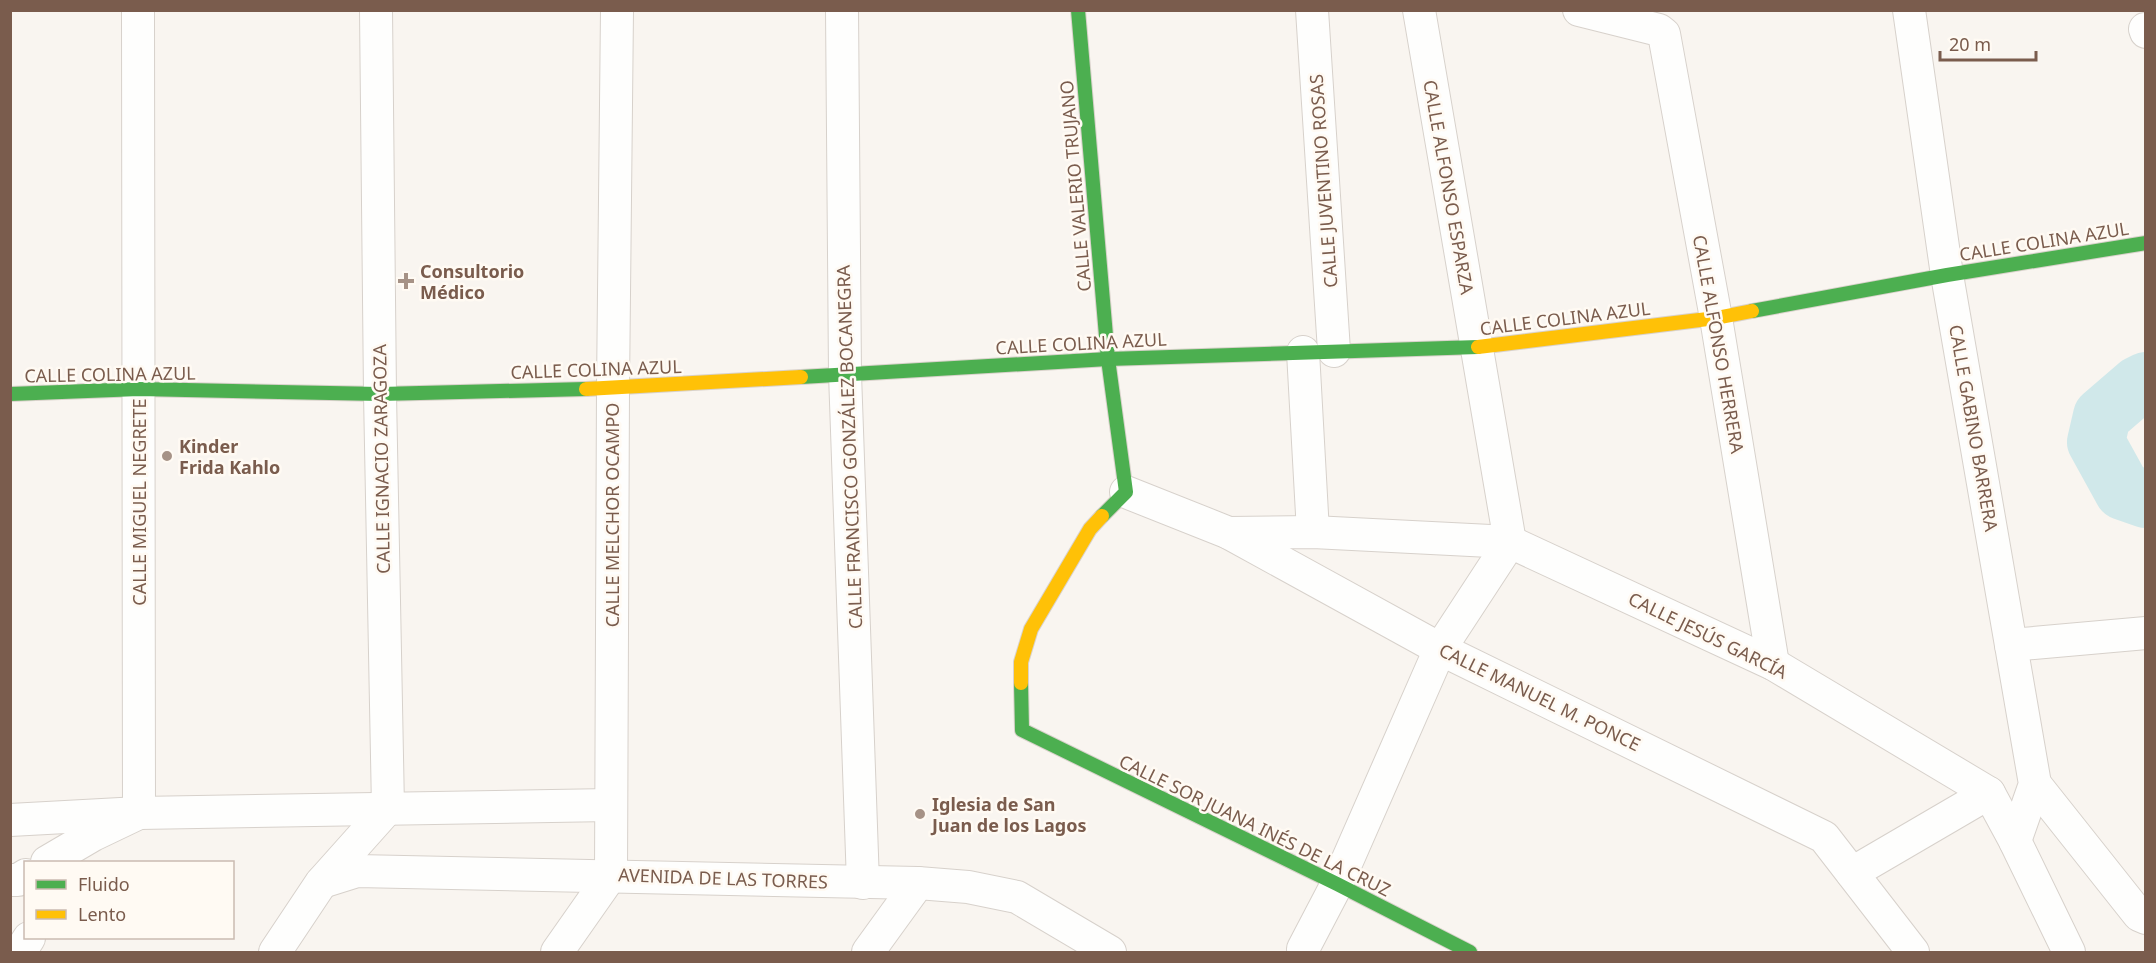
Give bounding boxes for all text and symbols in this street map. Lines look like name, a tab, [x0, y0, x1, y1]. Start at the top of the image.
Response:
scale bar	[1940, 24, 2036, 62]
text: 20 m	[1949, 32, 1991, 56]
street label: CALLE JUVENTINO ROSAS	[1304, 73, 1342, 289]
street label: CALLE ALFONSO ESPARZA	[1418, 78, 1480, 297]
street label: CALLE VALERIO TRUJANO	[1054, 79, 1096, 293]
street label: CALLE COLINA AZUL	[1958, 216, 2130, 266]
street label: CALLE ALFONSO HERRERA	[1688, 233, 1750, 456]
place label: Consultorio Médico	[420, 259, 524, 304]
street label: CALLE FRANCISCO GONZÁLEZ BOCANEGRA	[831, 264, 867, 630]
marker: Consultorio Médico	[397, 272, 415, 290]
street label: CALLE COLINA AZUL	[1479, 296, 1651, 340]
street label: CALLE GABINO BARRERA	[1944, 323, 2004, 534]
street label: CALLE COLINA AZUL	[995, 327, 1167, 359]
street label: CALLE IGNACIO ZARAGOZA	[367, 344, 395, 574]
street label: CALLE COLINA AZUL	[510, 354, 682, 384]
street label: CALLE COLINA AZUL	[24, 361, 196, 387]
street label: CALLE MIGUEL NEGRETE	[127, 398, 151, 606]
street label: CALLE MELCHOR OCAMPO	[600, 403, 624, 627]
place label: Kinder Frida Kahlo	[179, 434, 280, 479]
marker: Kinder Frida Kahlo	[160, 449, 174, 463]
street label: CALLE JESÚS GARCÍA	[1625, 586, 1792, 684]
street label: CALLE MANUEL M. PONCE	[1435, 638, 1645, 756]
street label: CALLE SOR JUANA INÉS DE LA CRUZ	[1115, 749, 1395, 901]
place label: Iglesia de San Juan de los Lagos	[930, 792, 1086, 837]
marker: Iglesia de San Juan de los Lagos	[913, 807, 927, 821]
legend	[24, 861, 234, 939]
street label: AVENIDA DE LAS TORRES	[618, 862, 828, 894]
text: Fluido	[78, 872, 130, 896]
text: Lento	[78, 902, 126, 926]

